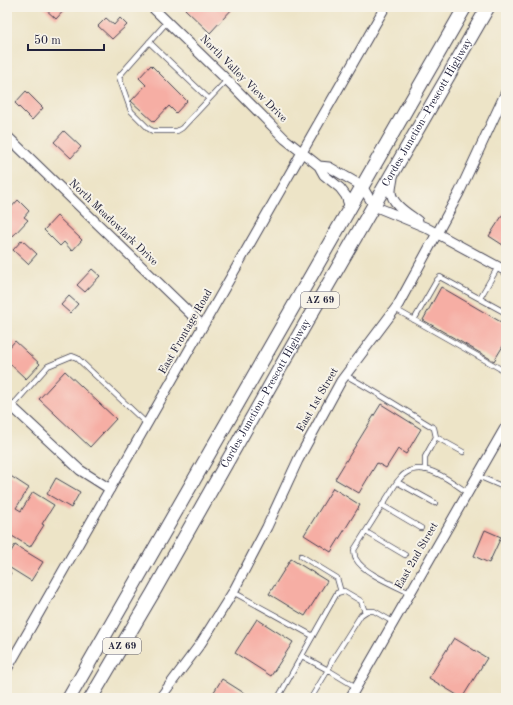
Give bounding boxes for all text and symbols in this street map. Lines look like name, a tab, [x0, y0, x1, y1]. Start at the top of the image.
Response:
scale bar	[28, 26, 104, 52]
street label: North Valley View Drive	[197, 33, 289, 125]
text: 50 m	[34, 34, 61, 47]
street label: Cordes Junction–Prescott Highway	[380, 36, 474, 189]
street label: North Meadowlark Drive	[66, 178, 160, 268]
street label: East Frontage Road	[157, 287, 215, 376]
road number: AZ 69	[301, 292, 339, 308]
street label: Cordes Junction–Prescott Highway	[219, 317, 313, 470]
street label: East 1st Street	[295, 366, 341, 434]
street label: East 2nd Street	[393, 521, 441, 591]
road number: AZ 69	[103, 638, 141, 654]

